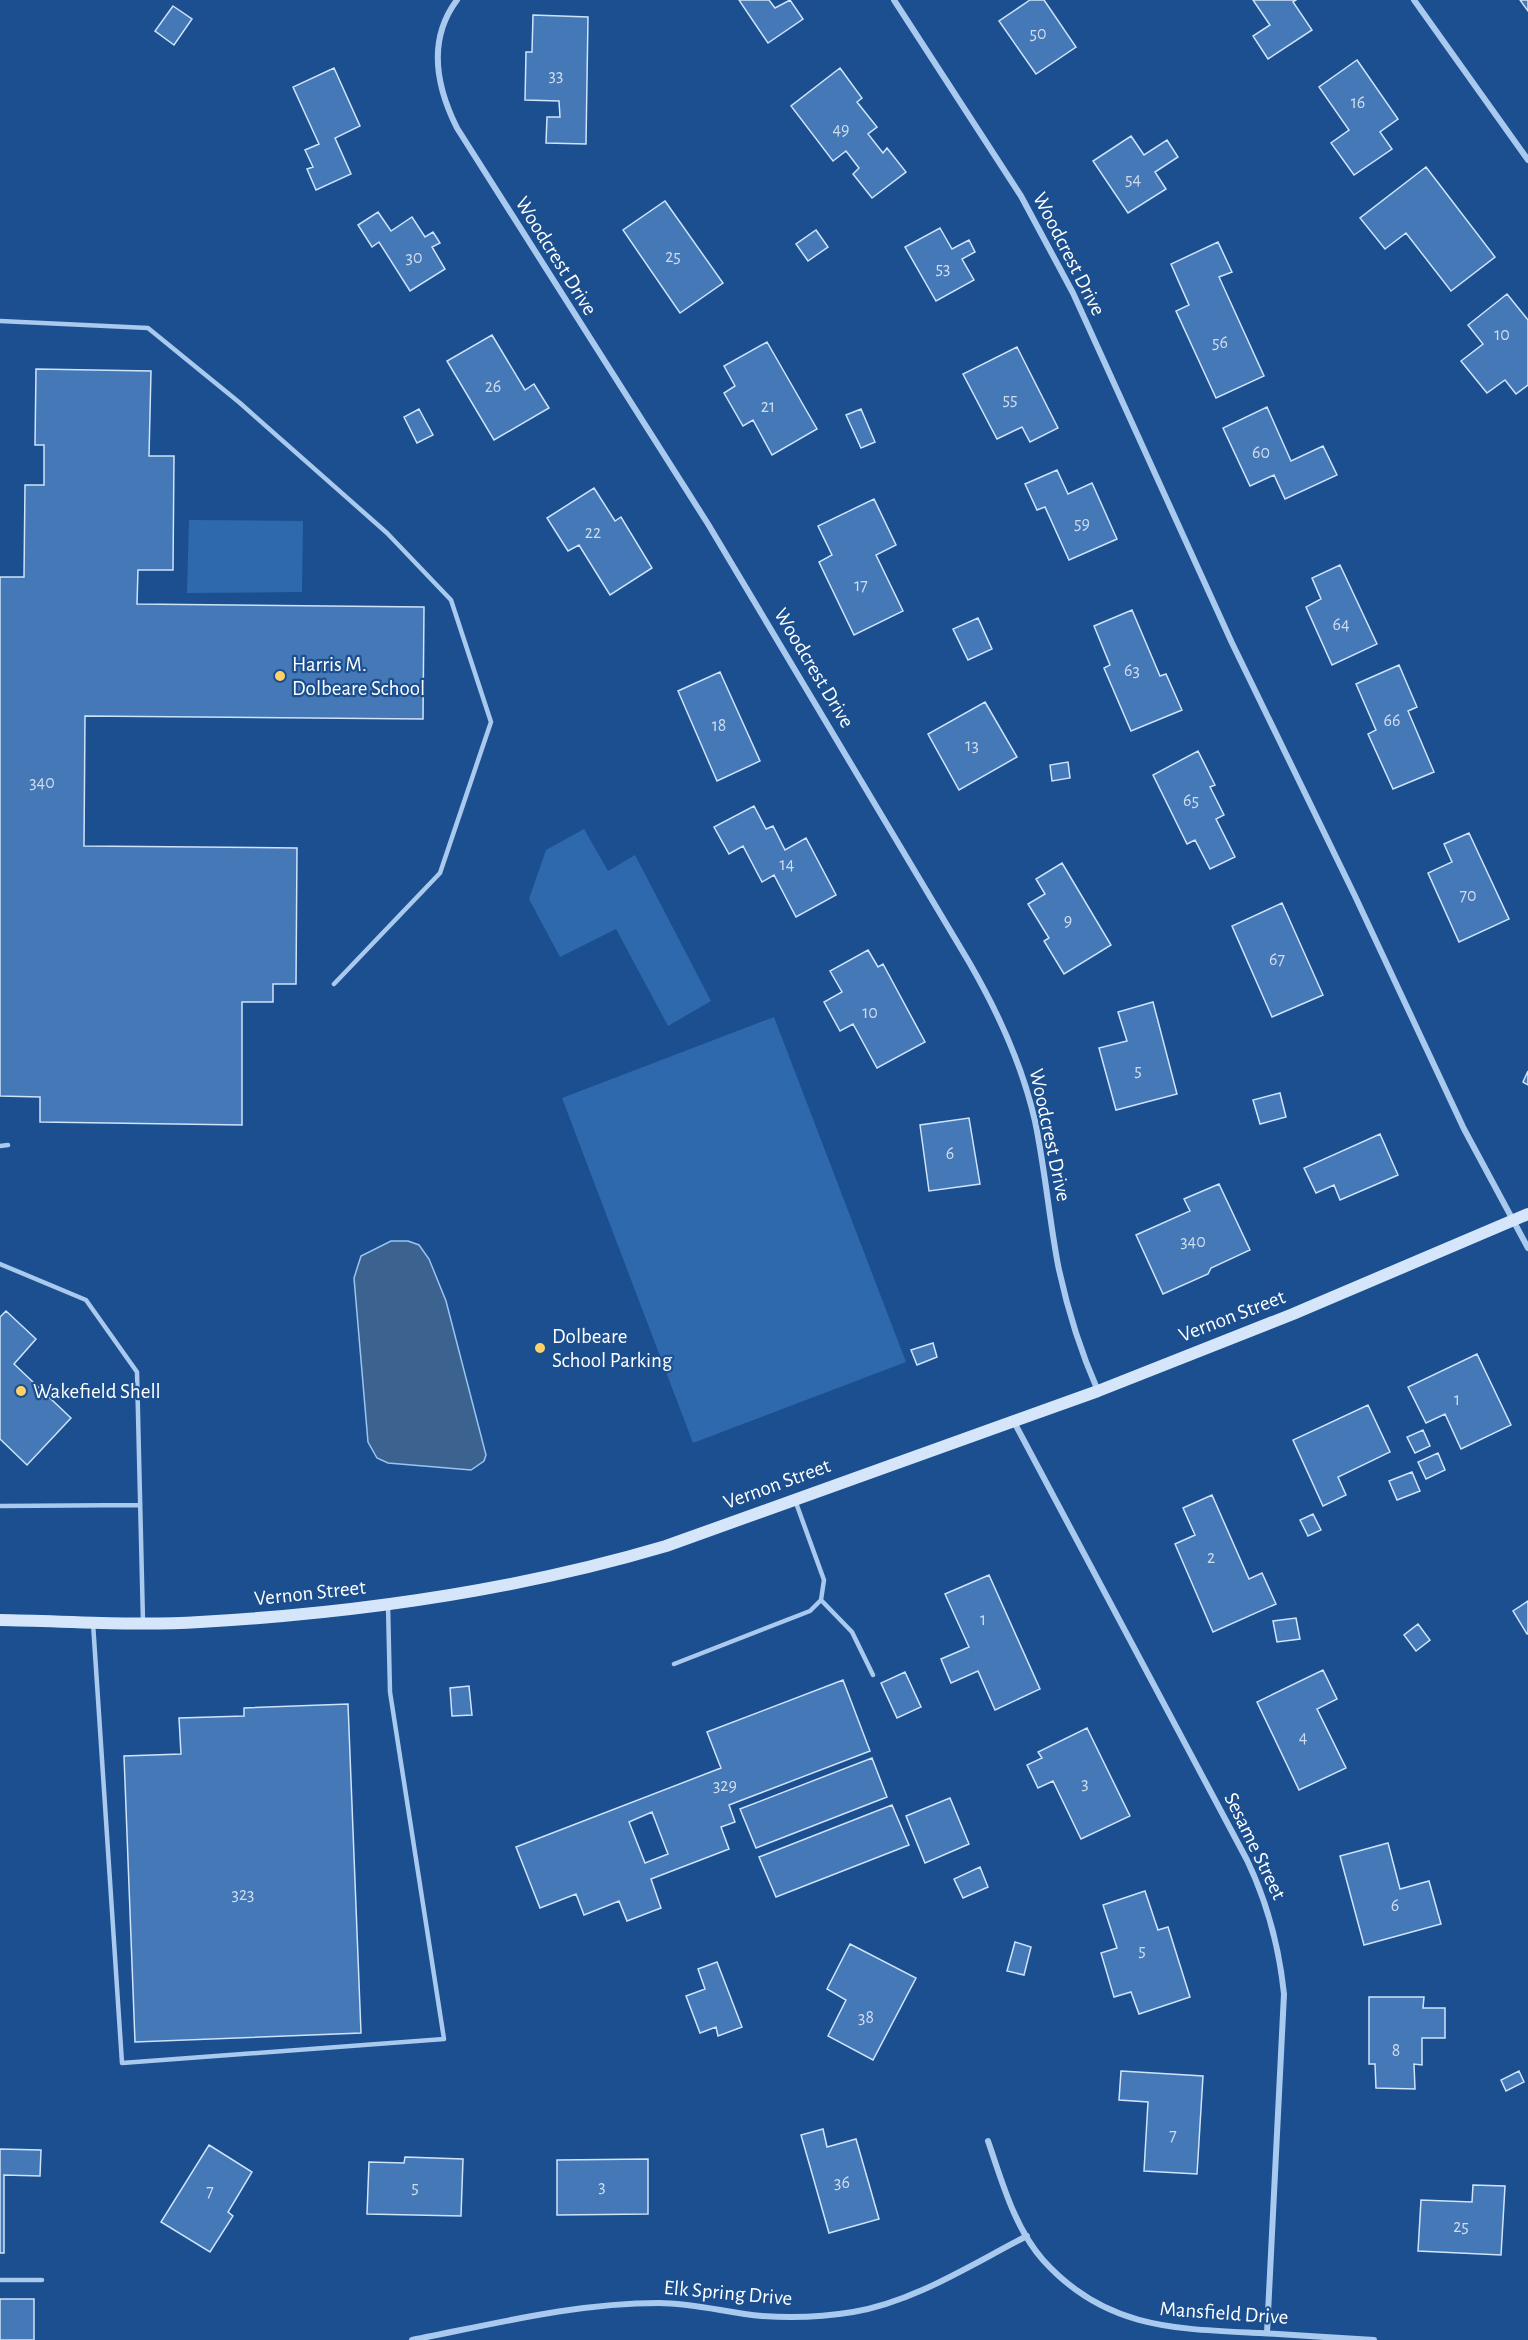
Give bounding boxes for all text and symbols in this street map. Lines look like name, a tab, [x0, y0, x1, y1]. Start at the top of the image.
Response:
house number: 50	[1029, 25, 1047, 43]
house number: 33	[549, 67, 563, 85]
house number: 16	[1351, 94, 1365, 112]
house number: 49	[832, 121, 850, 139]
house number: 54	[1125, 171, 1141, 189]
street label: Woodcrest Drive	[1029, 189, 1109, 319]
street label: Woodcrest Drive	[511, 193, 601, 319]
house number: 25	[665, 248, 681, 266]
house number: 30	[406, 249, 422, 267]
house number: 53	[936, 260, 950, 278]
house number: 10	[1494, 326, 1510, 344]
house number: 56	[1212, 334, 1228, 352]
house number: 26	[485, 378, 501, 396]
house number: 55	[1002, 391, 1018, 409]
house number: 21	[761, 398, 775, 416]
house number: 60	[1252, 444, 1270, 462]
house number: 59	[1074, 515, 1090, 533]
house number: 22	[585, 524, 601, 542]
house number: 17	[854, 577, 868, 595]
street label: Woodcrest Drive	[770, 605, 858, 731]
house number: 64	[1332, 616, 1350, 634]
place label: Harris M. Dolbeare School	[292, 654, 425, 699]
house number: 63	[1124, 662, 1140, 680]
marker: Harris M. Dolbeare School	[273, 669, 287, 683]
house number: 66	[1384, 712, 1400, 730]
house number: 18	[712, 717, 726, 735]
house number: 13	[965, 737, 979, 755]
house number: 340	[29, 774, 55, 792]
house number: 65	[1183, 792, 1199, 810]
house number: 14	[780, 856, 795, 874]
house number: 70	[1459, 887, 1477, 905]
house number: 9	[1064, 912, 1072, 930]
house number: 67	[1269, 951, 1285, 969]
house number: 10	[862, 1004, 878, 1022]
house number: 5	[1134, 1062, 1142, 1080]
street label: Woodcrest Drive	[1026, 1067, 1074, 1203]
house number: 6	[946, 1145, 954, 1163]
house number: 340	[1180, 1233, 1206, 1251]
street label: Vernon Street	[1176, 1286, 1288, 1346]
place label: Dolbeare School Parking	[552, 1326, 673, 1371]
marker: Dolbeare School Parking	[533, 1341, 547, 1355]
place label: Wakefield Shell	[33, 1381, 161, 1402]
marker: Wakefield Shell	[14, 1384, 28, 1398]
house number: 1	[1454, 1391, 1460, 1409]
street label: Vernon Street	[721, 1455, 834, 1513]
house number: 2	[1207, 1549, 1215, 1567]
street label: Vernon Street	[253, 1577, 367, 1609]
house number: 1	[980, 1611, 986, 1629]
house number: 4	[1299, 1729, 1308, 1747]
house number: 3	[1081, 1775, 1089, 1793]
house number: 329	[713, 1777, 737, 1795]
street label: Sesame Street	[1220, 1789, 1290, 1903]
house number: 323	[231, 1886, 255, 1904]
house number: 6	[1391, 1897, 1399, 1915]
house number: 5	[1138, 1942, 1146, 1960]
house number: 38	[858, 2009, 874, 2027]
house number: 8	[1392, 2042, 1400, 2060]
house number: 7	[1169, 2127, 1177, 2145]
house number: 36	[834, 2174, 850, 2192]
house number: 3	[598, 2178, 606, 2196]
house number: 5	[411, 2179, 419, 2197]
house number: 7	[206, 2183, 214, 2201]
house number: 25	[1453, 2218, 1469, 2236]
street label: Elk Spring Drive	[663, 2277, 793, 2309]
street label: Mansfield Drive	[1159, 2298, 1289, 2328]

